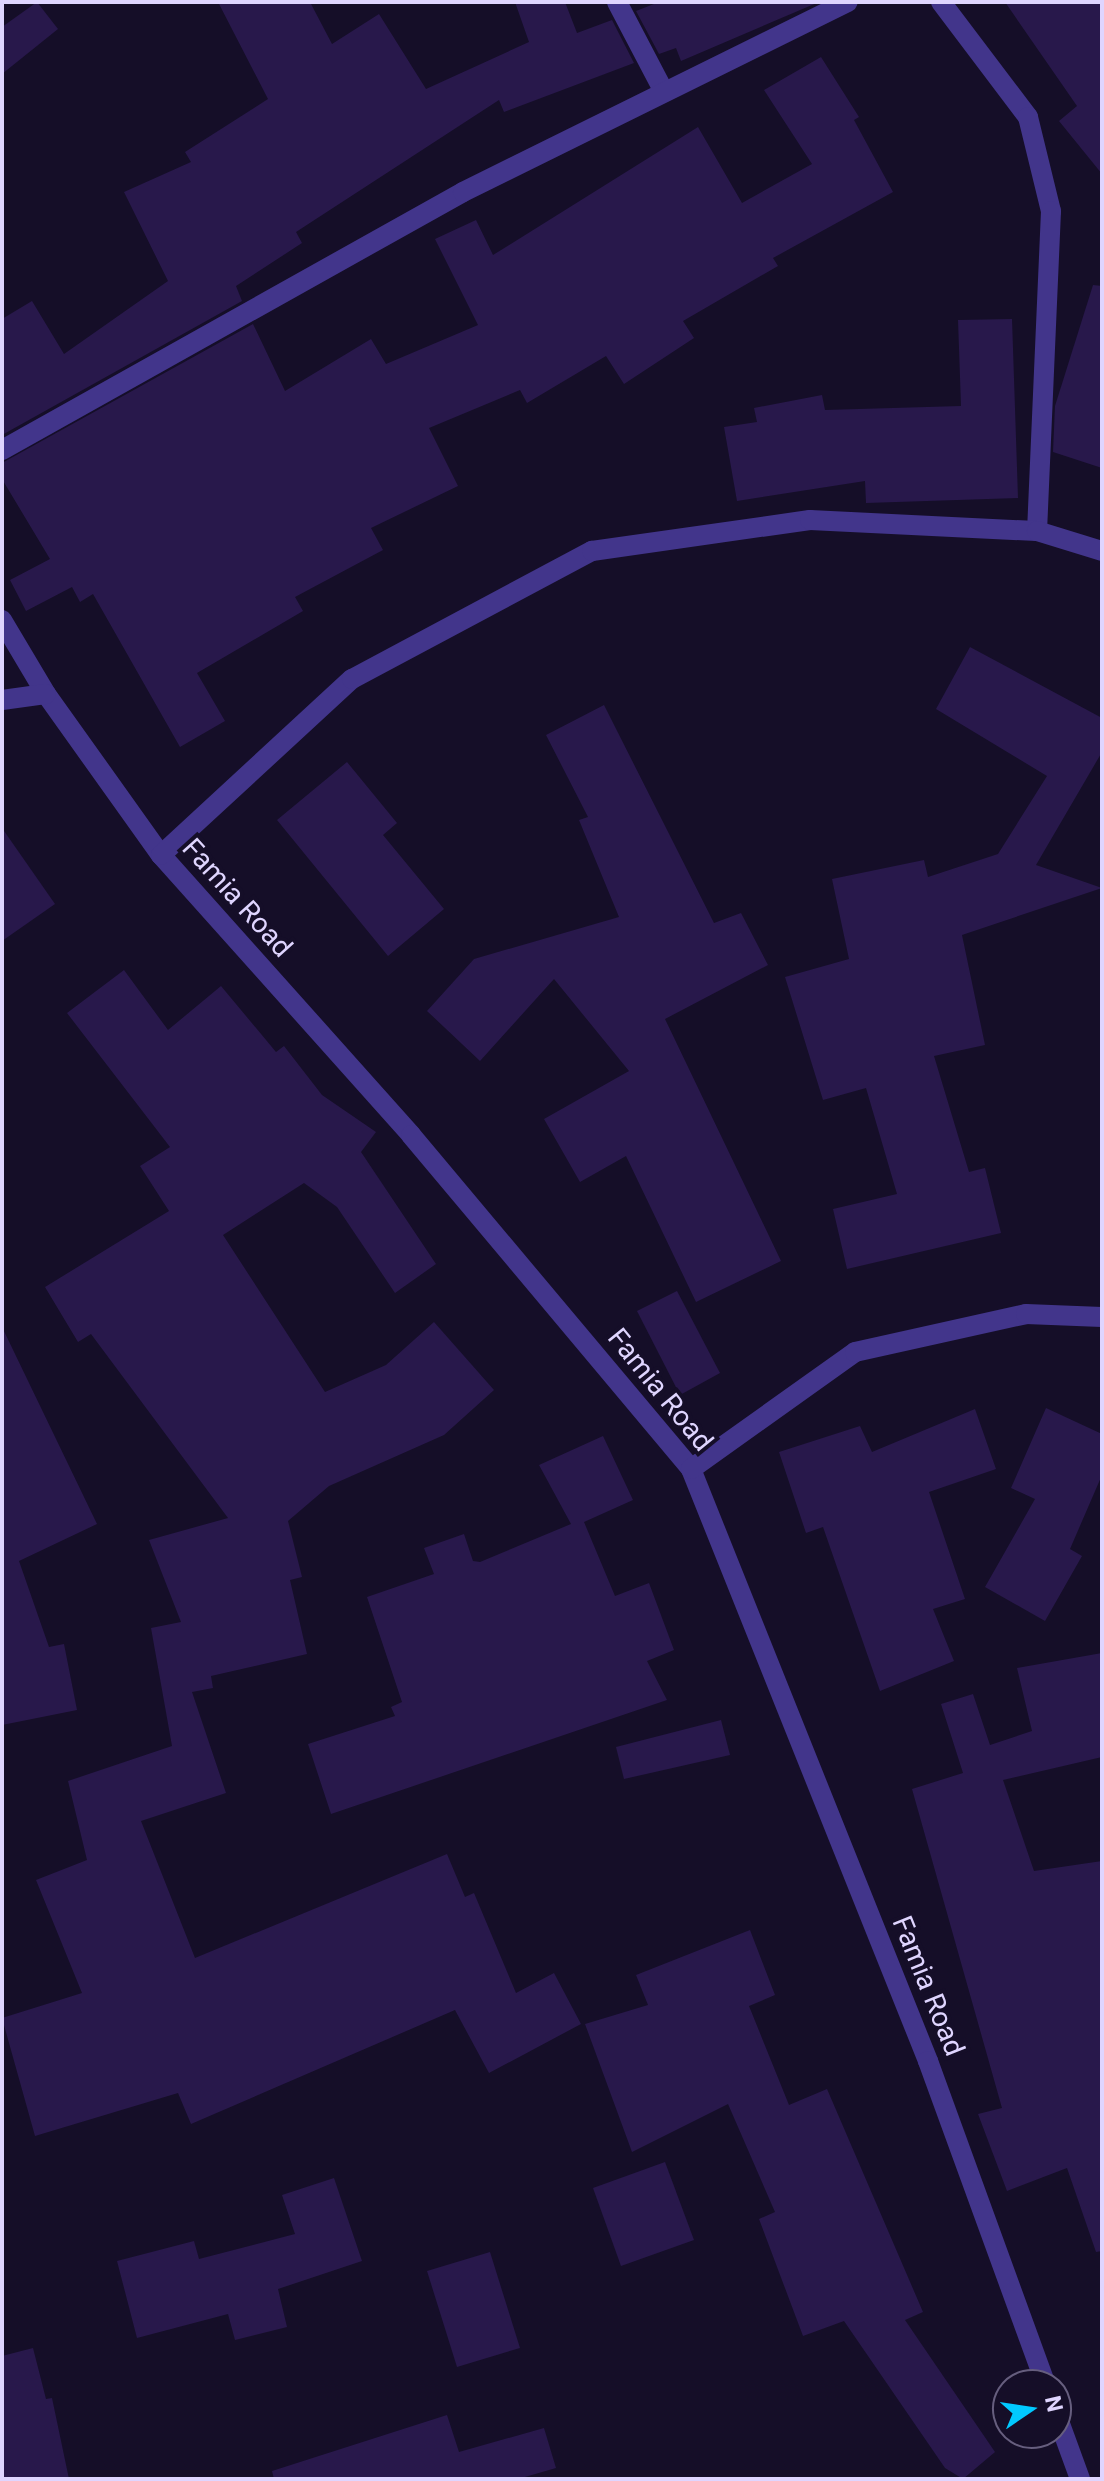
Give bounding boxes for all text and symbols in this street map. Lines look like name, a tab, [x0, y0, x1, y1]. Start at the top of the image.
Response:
street label: Famia Road	[175, 832, 299, 964]
street label: Famia Road	[600, 1322, 720, 1458]
street label: Famia Road	[885, 1911, 971, 2061]
north arrow	[992, 2369, 1072, 2449]
text: N	[1040, 2394, 1068, 2414]

